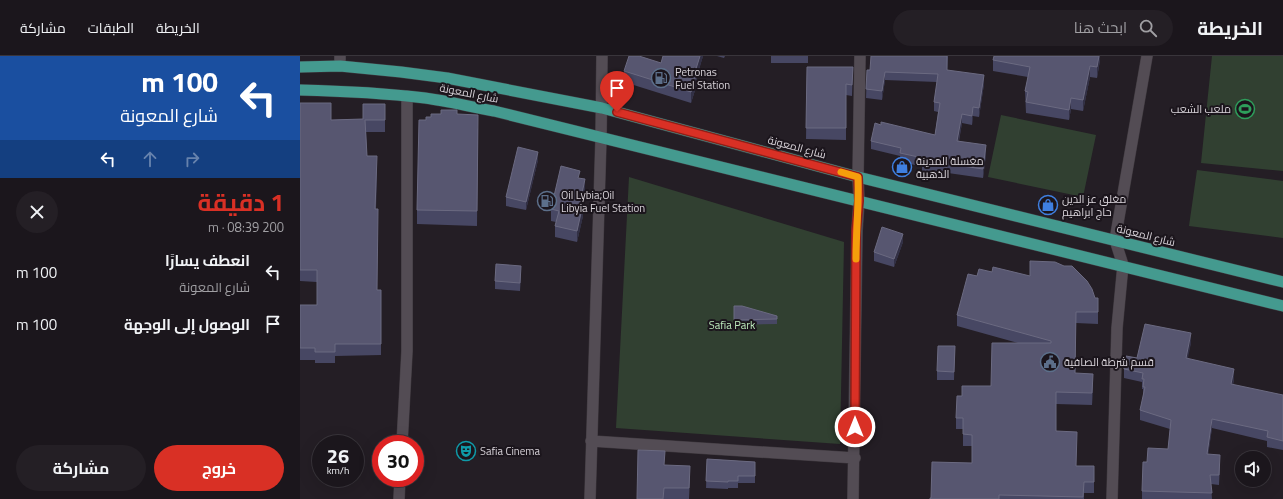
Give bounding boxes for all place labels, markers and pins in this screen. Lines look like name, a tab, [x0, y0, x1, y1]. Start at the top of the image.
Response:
place label: Petronas Fuel Station	[675, 64, 730, 93]
fuel station icon: Petronas Fuel Station	[650, 67, 672, 89]
pin	[600, 71, 634, 112]
sports icon: ملعب الشعب	[1234, 98, 1256, 120]
place label: ملعب الشعب	[1171, 101, 1231, 117]
place label: مغسلة المدينة الذهبية	[916, 153, 984, 182]
shop icon: مغسلة المدينة الذهبية	[891, 156, 913, 178]
place label: Oil Lybia;Oil Libyia Fuel Station	[561, 187, 645, 216]
fuel station icon: Oil Lybia;Oil Libyia Fuel Station	[536, 190, 558, 212]
place label: مغلق عز الدين حاج ابراهيم	[1062, 191, 1126, 220]
shop icon: مغلق عز الدين حاج ابراهيم	[1037, 194, 1059, 216]
public building icon: قسم شرطة الصافية	[1039, 351, 1061, 373]
place label: قسم شرطة الصافية	[1064, 354, 1154, 370]
theatre icon: Safia Cinema	[455, 440, 477, 462]
place label: Safia Cinema	[480, 443, 541, 459]

